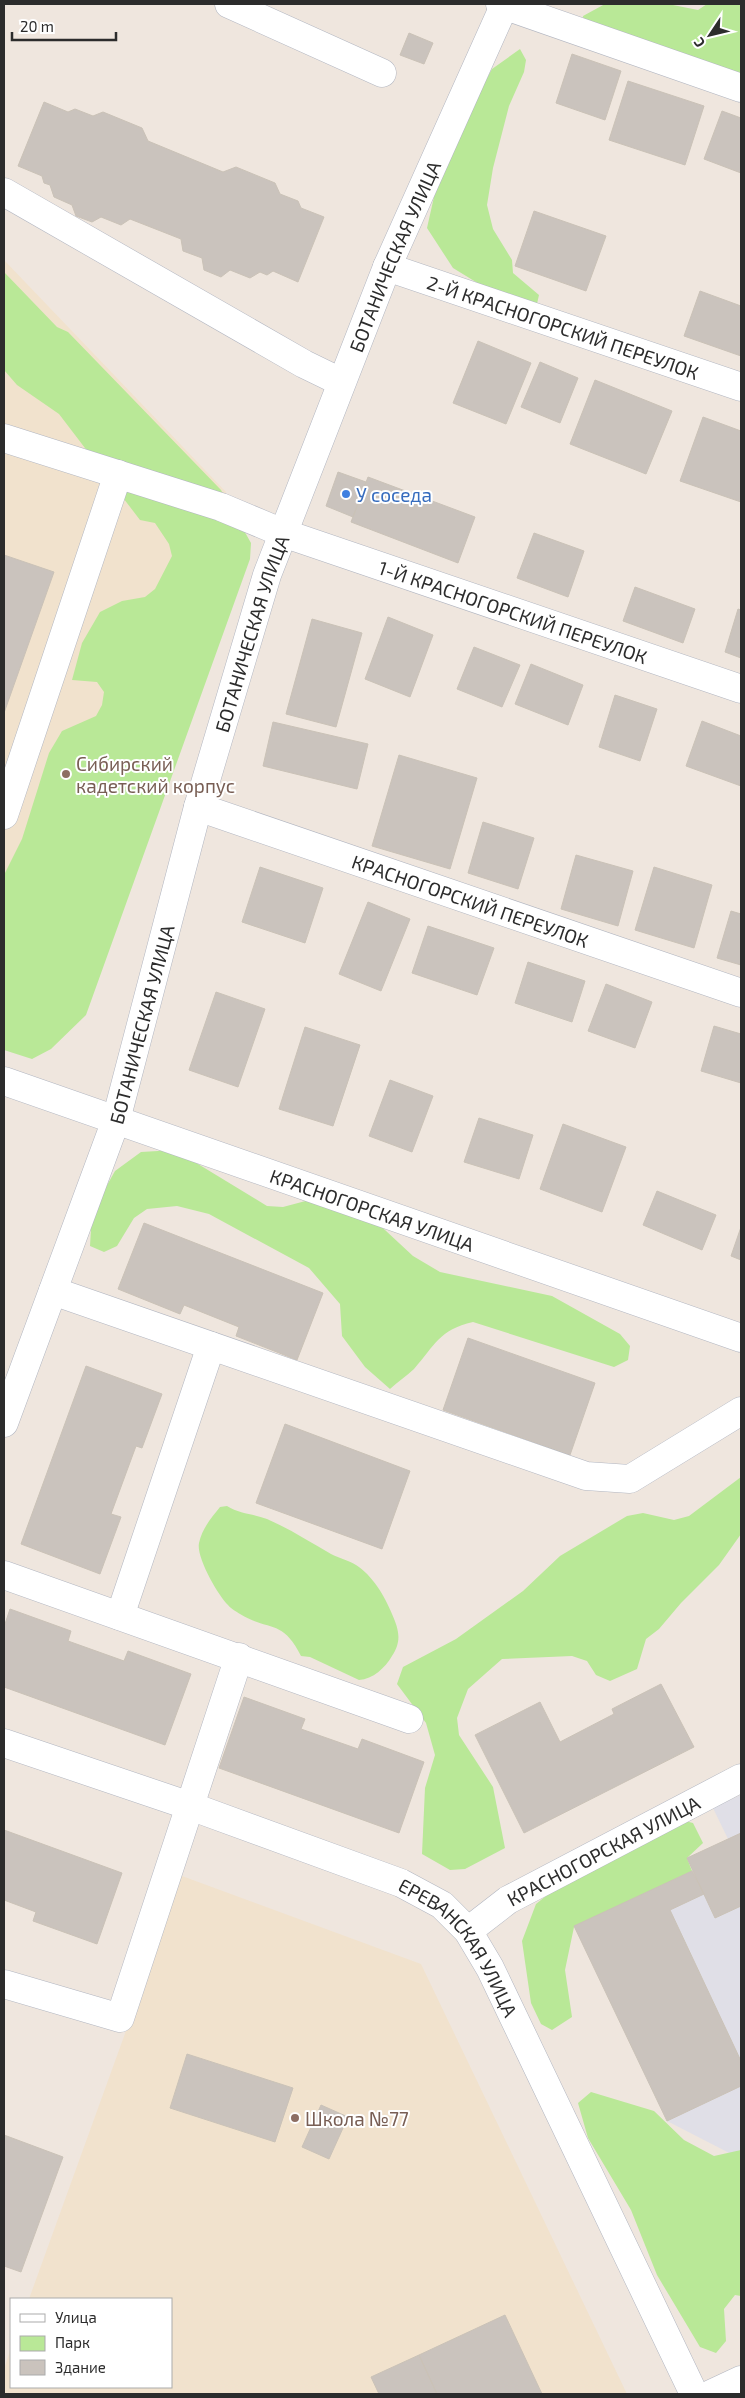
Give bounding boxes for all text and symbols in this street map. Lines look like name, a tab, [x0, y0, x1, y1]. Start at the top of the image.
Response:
scale bar	[12, 10, 116, 42]
north arrow	[685, 10, 735, 60]
text: 20 m	[20, 17, 54, 35]
text: С	[690, 34, 708, 51]
street label: БОТАНИЧЕСКАЯ УЛИЦА	[344, 157, 445, 355]
street label: 2-Й КРАСНОГОРСКИЙ ПЕРЕУЛОК	[424, 270, 702, 383]
place label: У соседа	[356, 483, 432, 506]
marker: У соседа	[340, 488, 352, 500]
street label: БОТАНИЧЕСКАЯ УЛИЦА	[209, 532, 293, 735]
street label: 1-Й КРАСНОГОРСКИЙ ПЕРЕУЛОК	[376, 555, 650, 668]
place label: Сибирский кадетский корпус	[76, 752, 235, 798]
marker: Сибирский кадетский корпус	[60, 768, 72, 780]
street label: КРАСНОГОРСКИЙ ПЕРЕУЛОК	[349, 849, 592, 951]
street label: БОТАНИЧЕСКАЯ УЛИЦА	[104, 922, 178, 1126]
street label: КРАСНОГОРСКАЯ УЛИЦА	[267, 1163, 477, 1256]
street label: КРАСНОГОРСКАЯ УЛИЦА	[503, 1790, 704, 1910]
street label: ЕРЕВАНСКАЯ УЛИЦА	[395, 1873, 523, 2020]
place label: Школа №77	[305, 2107, 409, 2130]
marker: Школа №77	[289, 2112, 301, 2124]
legend	[10, 2298, 172, 2388]
text: Улица	[55, 2308, 97, 2326]
text: Парк	[55, 2333, 90, 2351]
text: Здание	[55, 2358, 106, 2376]

